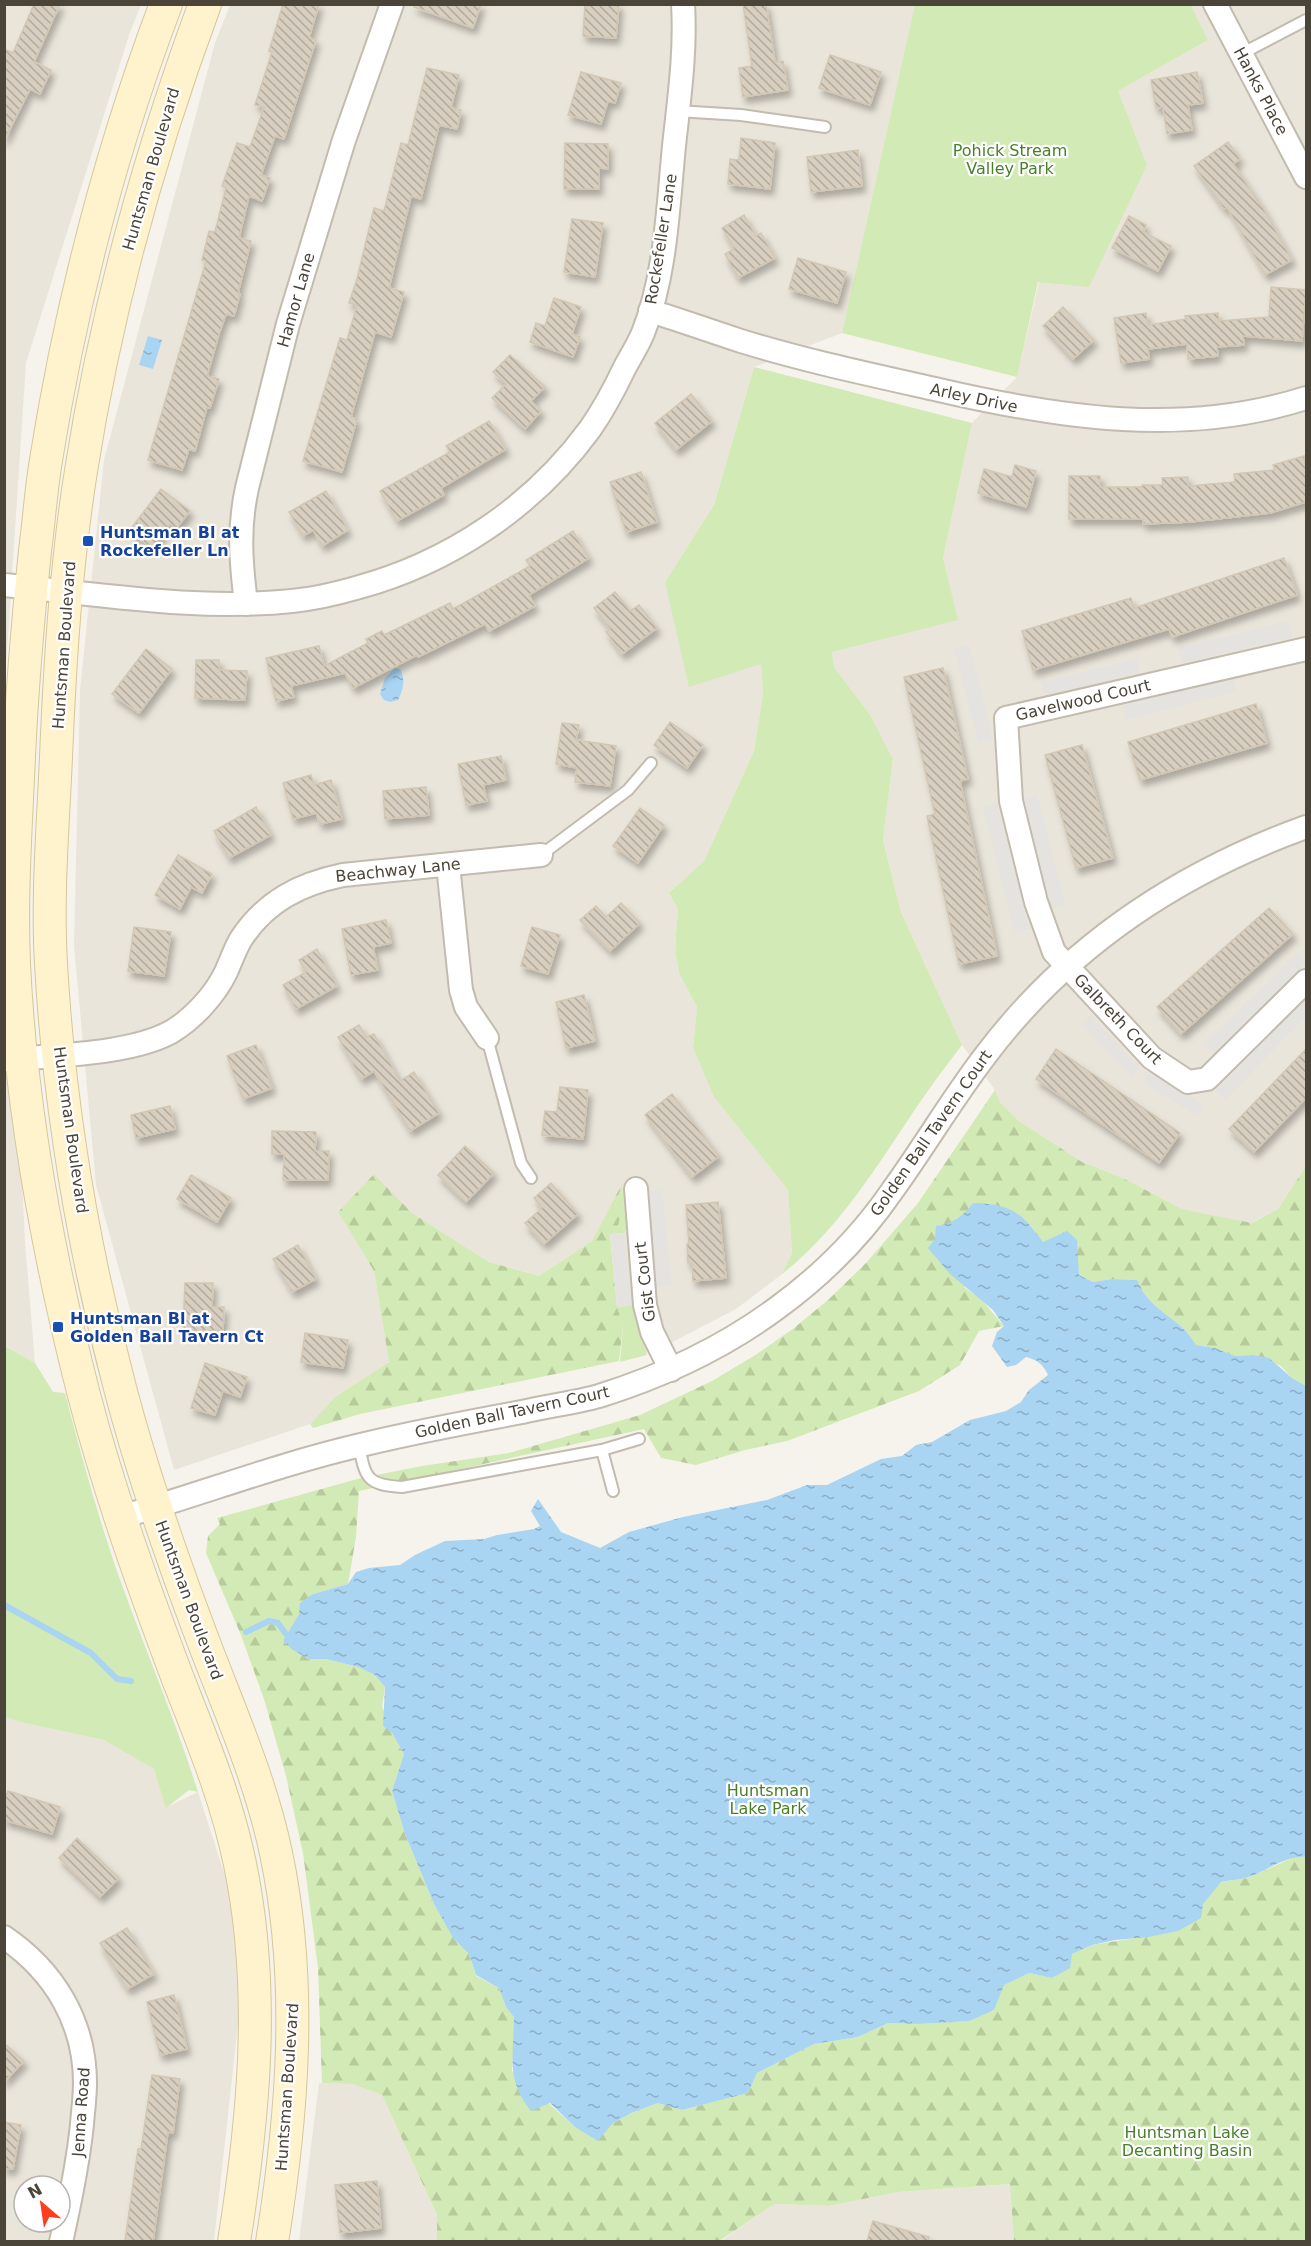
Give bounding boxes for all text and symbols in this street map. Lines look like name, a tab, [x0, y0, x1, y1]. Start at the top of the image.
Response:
street label: Hanks Place	[1230, 44, 1292, 138]
street label: Huntsman Boulevard	[119, 85, 183, 253]
park label: Pohick Stream Valley Park	[953, 141, 1067, 178]
street label: Rockefeller Lane	[641, 172, 681, 306]
street label: Hamor Lane	[273, 250, 319, 350]
street label: Arley Drive	[928, 379, 1020, 417]
place label: Huntsman Bl at Rockefeller Ln	[100, 523, 240, 560]
marker: Huntsman Bl at Rockefeller Ln	[81, 534, 95, 548]
street label: Huntsman Boulevard	[49, 560, 79, 730]
street label: Gavelwood Court	[1014, 675, 1152, 725]
street label: Beachway Lane	[334, 854, 462, 886]
street label: Galbreth Court	[1070, 970, 1166, 1068]
street label: Huntsman Boulevard	[50, 1045, 92, 1215]
street label: Golden Ball Tavern Court	[866, 1046, 996, 1220]
street label: Gist Court	[631, 1241, 659, 1323]
place label: Huntsman Bl at Golden Ball Tavern Ct	[70, 1309, 264, 1346]
marker: Huntsman Bl at Golden Ball Tavern Ct	[51, 1320, 65, 1334]
street label: Golden Ball Tavern Court	[413, 1382, 611, 1442]
street label: Huntsman Boulevard	[151, 1518, 227, 1682]
park label: Huntsman Lake Park	[727, 1781, 809, 1818]
street label: Huntsman Boulevard	[272, 2002, 302, 2172]
street label: Jenna Road	[68, 2067, 94, 2158]
park label: Huntsman Lake Decanting Basin	[1122, 2123, 1252, 2160]
north arrow	[12, 2174, 72, 2234]
text: N	[25, 2180, 45, 2203]

